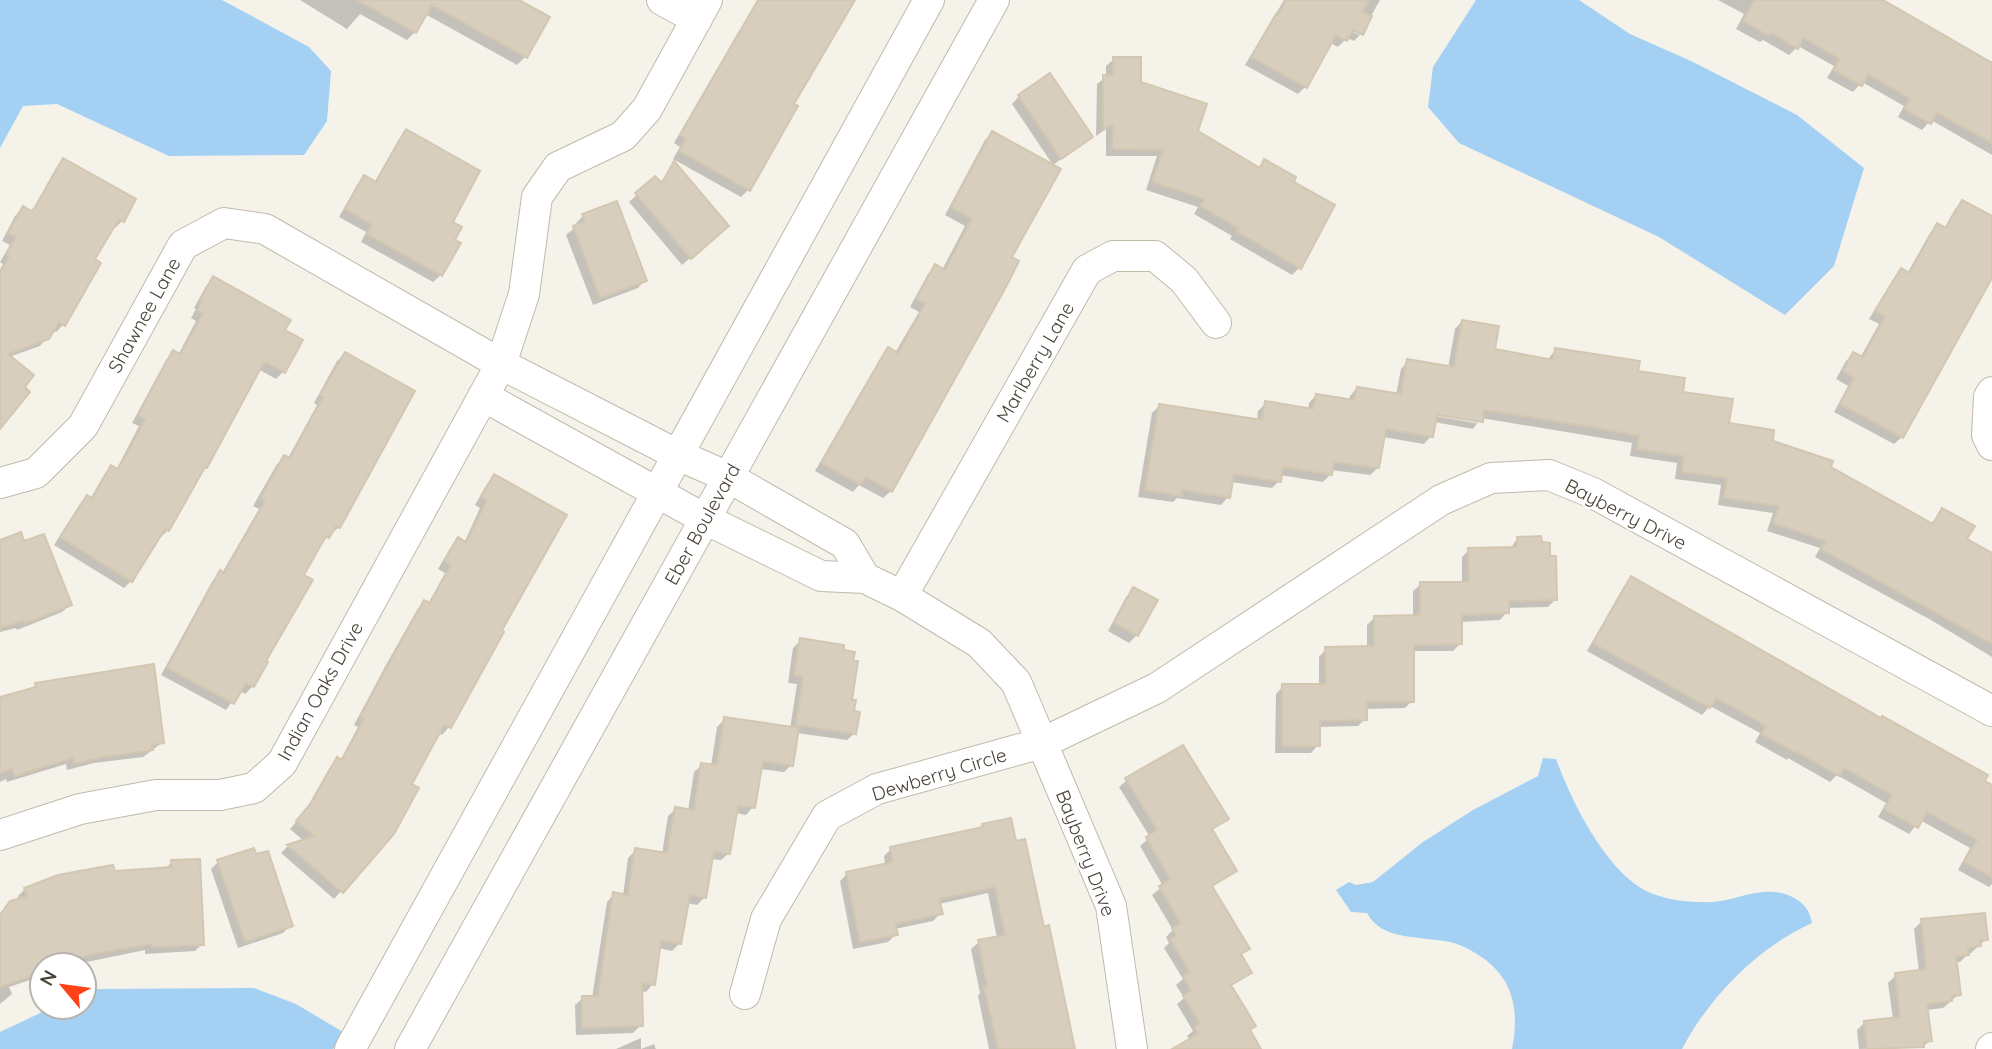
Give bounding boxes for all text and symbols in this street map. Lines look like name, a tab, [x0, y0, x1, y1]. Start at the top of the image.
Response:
street label: Shawnee Lane	[102, 253, 186, 377]
street label: Marlberry Lane	[991, 297, 1079, 427]
street label: Eber Boulevard	[659, 459, 745, 589]
street label: Bayberry Drive	[1561, 473, 1691, 555]
street label: Indian Oaks Drive	[272, 617, 368, 765]
street label: Dewberry Circle	[869, 742, 1009, 806]
street label: Bayberry Drive	[1051, 786, 1121, 920]
north arrow	[28, 951, 98, 1021]
text: N	[34, 966, 62, 990]

